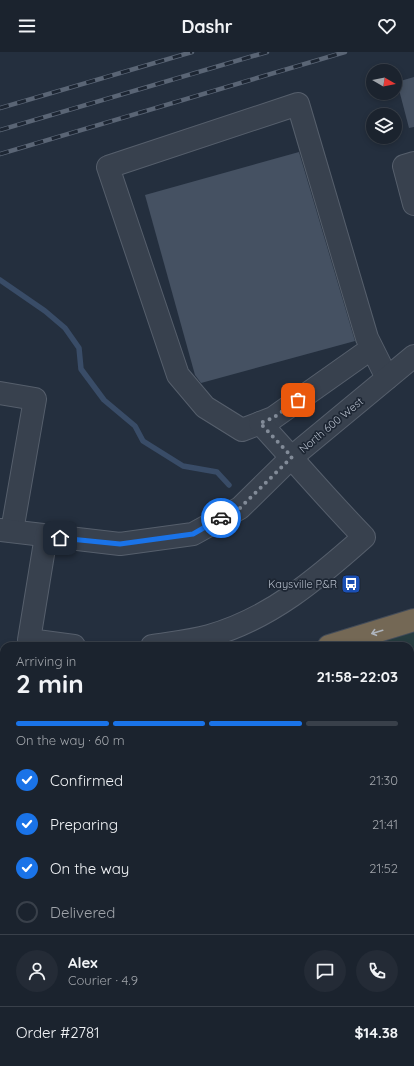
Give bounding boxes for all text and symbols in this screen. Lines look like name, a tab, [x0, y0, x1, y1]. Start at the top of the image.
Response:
icon: menu	[16, 15, 38, 37]
text: Dashr	[181, 15, 233, 38]
icon: heart	[376, 15, 398, 37]
north arrow	[366, 64, 402, 100]
map controls	[366, 64, 402, 144]
button: layers	[366, 108, 402, 144]
pin	[281, 383, 315, 417]
icon: bag	[287, 389, 309, 411]
street label: North 600 West	[296, 394, 366, 456]
courier	[201, 498, 241, 538]
icon: car	[210, 507, 232, 529]
pin	[43, 521, 77, 555]
icon: home	[49, 527, 71, 549]
bus stop icon: Kaysville P&R	[340, 573, 362, 595]
place label: Kaysville P&R	[268, 577, 337, 591]
one-way arrow	[370, 629, 383, 636]
text: Arriving in	[16, 653, 76, 669]
text: 2 min	[16, 667, 84, 700]
text: 21:58–22:03	[317, 667, 398, 686]
text: On the way · 60 m	[16, 732, 125, 748]
icon: check	[16, 769, 38, 791]
text: Confirmed	[50, 771, 123, 790]
text: 21:30	[369, 772, 398, 788]
icon: check	[16, 813, 38, 835]
text: Preparing	[50, 815, 118, 834]
text: 21:41	[372, 816, 398, 832]
icon: check	[16, 857, 38, 879]
text: On the way	[50, 859, 129, 878]
text: 21:52	[369, 860, 398, 876]
text: Delivered	[50, 903, 115, 922]
button: person	[16, 950, 58, 992]
button: chat	[304, 950, 346, 992]
button: phone	[356, 950, 398, 992]
text: Alex	[68, 953, 98, 972]
text: Courier · 4.9	[68, 972, 138, 988]
text: Order #2781	[16, 1023, 100, 1042]
text: $14.38	[354, 1023, 398, 1042]

